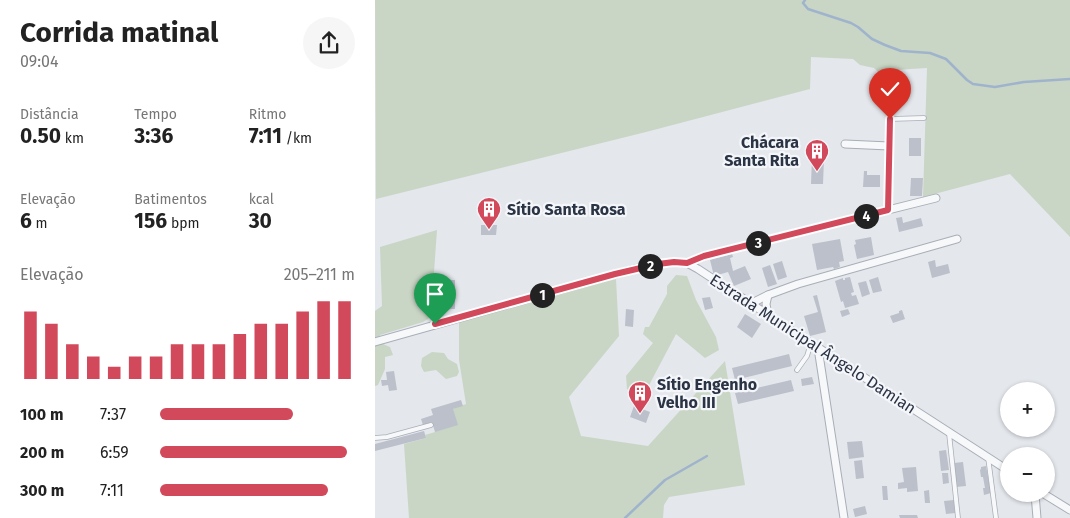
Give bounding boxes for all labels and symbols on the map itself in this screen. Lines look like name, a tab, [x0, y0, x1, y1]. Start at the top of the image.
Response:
pin	[869, 68, 911, 119]
place label: Chácara Santa Rita	[724, 133, 799, 170]
building icon: Chácara Santa Rita	[804, 138, 830, 172]
building icon: Sítio Santa Rosa	[476, 196, 502, 230]
place label: Sítio Santa Rosa	[507, 200, 626, 219]
pin: 4	[853, 204, 879, 228]
pin: 3	[745, 230, 771, 256]
pin: 2	[637, 254, 663, 278]
street label: Estrada Municipal Ângelo Damian	[706, 269, 920, 418]
pin	[414, 273, 456, 324]
pin: 1	[529, 282, 555, 308]
place label: Sítio Engenho Velho III	[656, 375, 757, 412]
building icon: Sítio Engenho Velho III	[627, 380, 653, 414]

